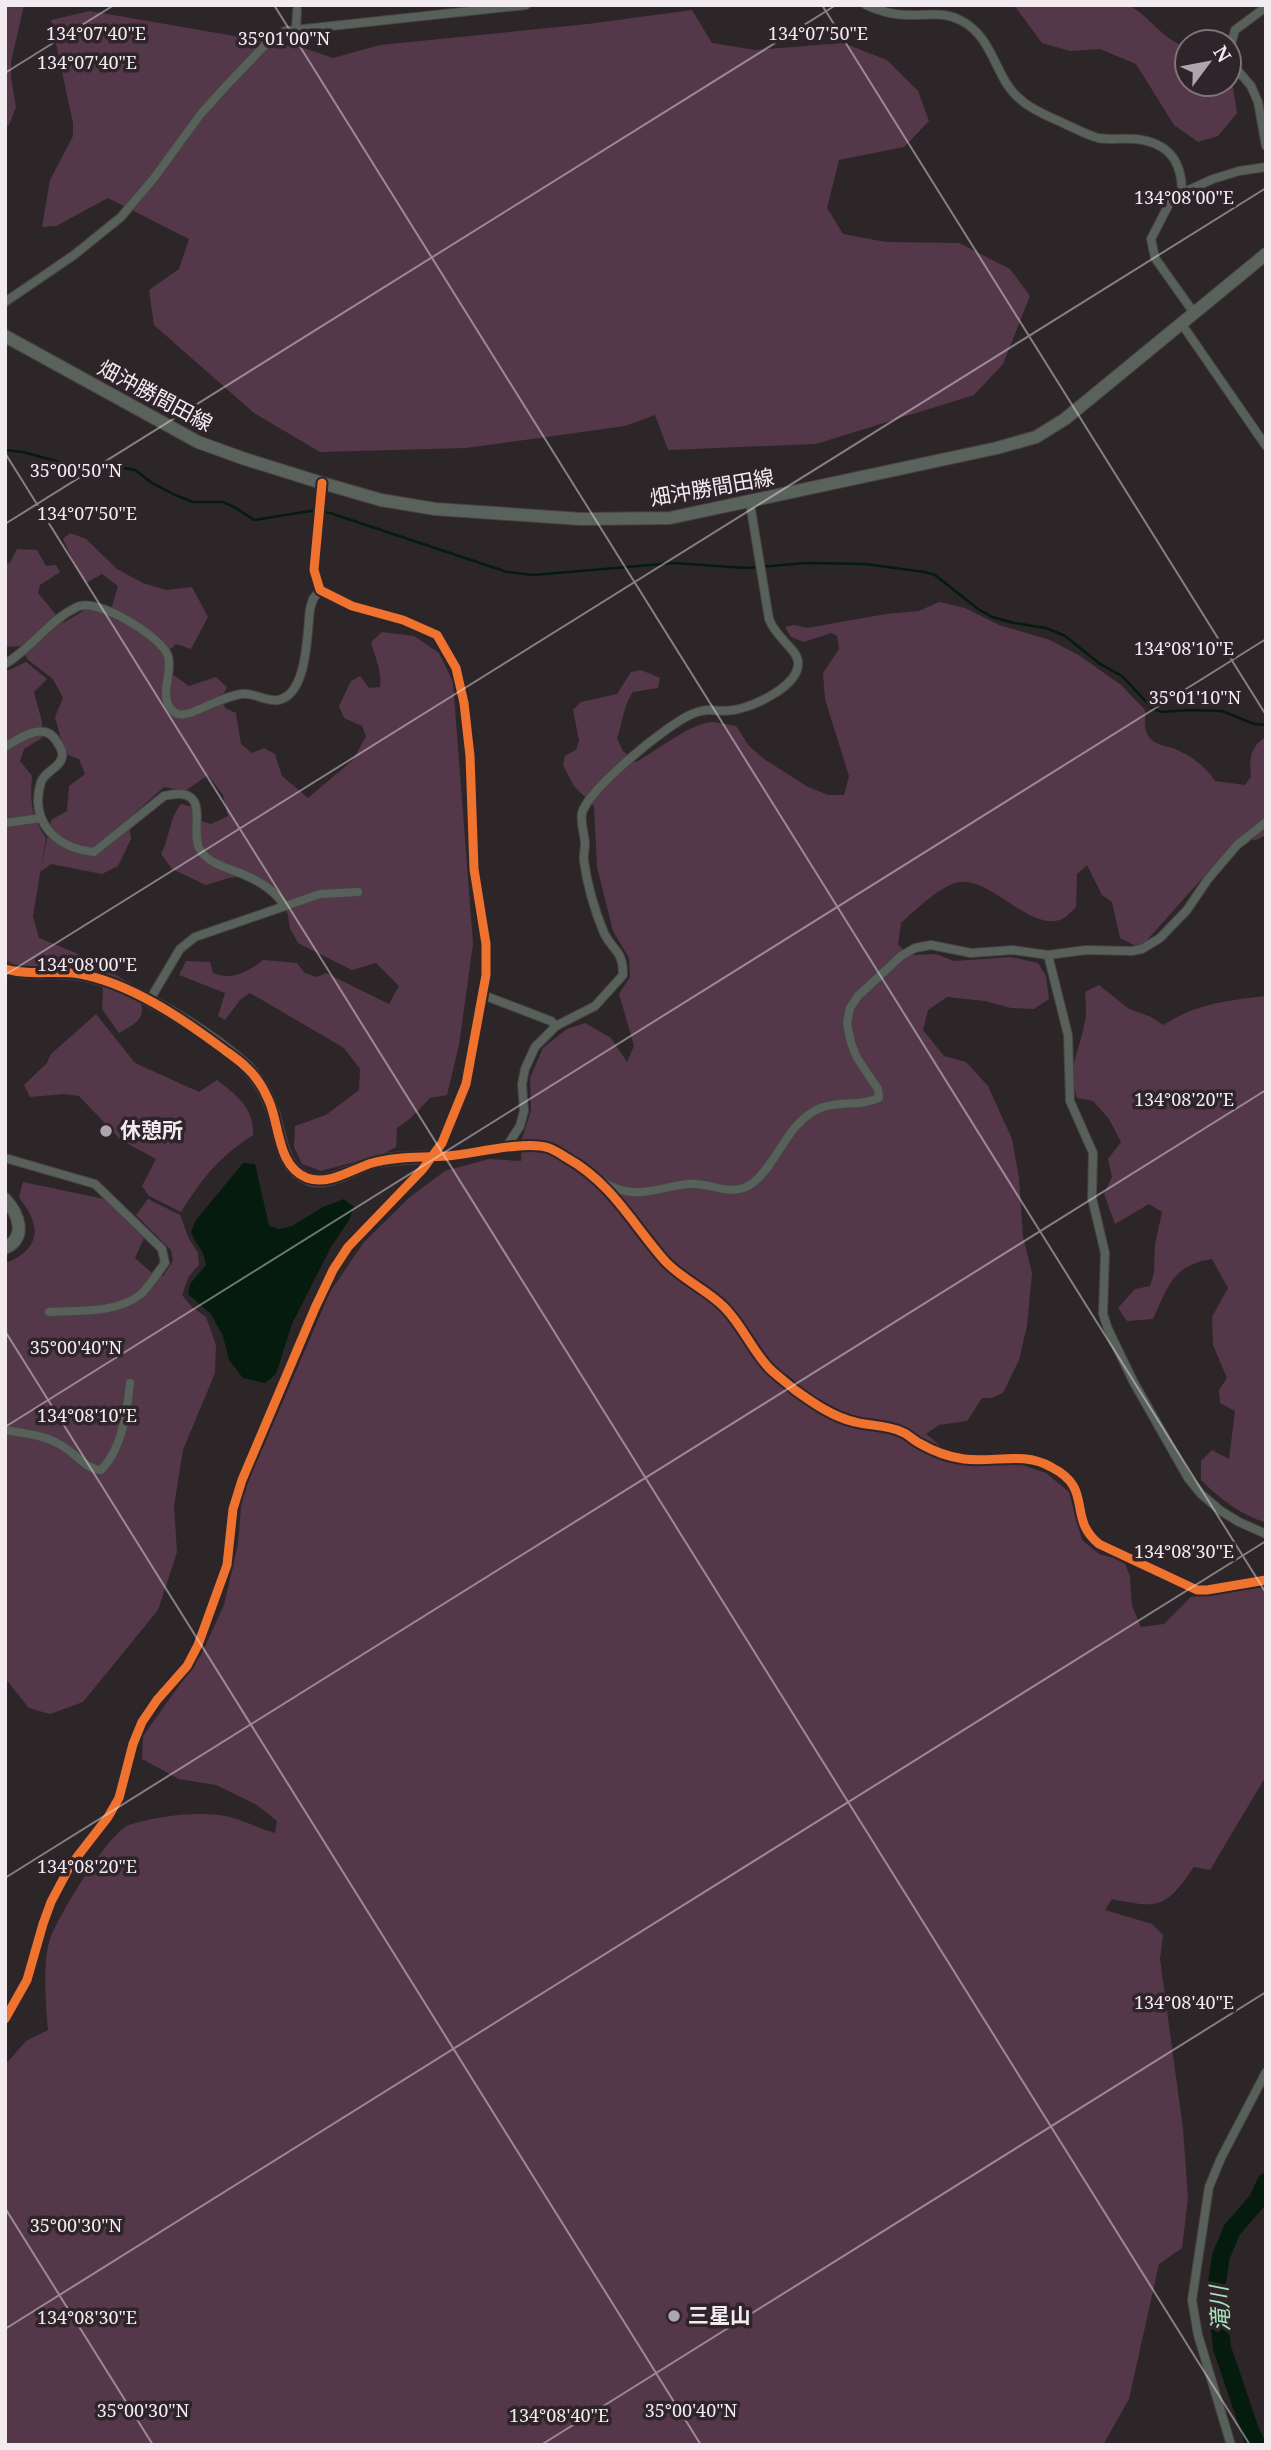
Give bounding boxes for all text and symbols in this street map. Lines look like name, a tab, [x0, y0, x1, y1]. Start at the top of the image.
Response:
text: 134°07'40"E	[46, 21, 146, 45]
text: 134°07'50"E	[768, 21, 868, 45]
text: 35°01'00"N	[238, 26, 331, 50]
north arrow	[1173, 28, 1243, 98]
text: N	[1207, 41, 1237, 67]
text: 134°07'40"E	[37, 50, 137, 74]
text: 134°08'00"E	[1134, 185, 1234, 209]
street label: 畑沖勝間田線	[93, 353, 218, 437]
text: 35°00'50"N	[30, 458, 123, 482]
street label: 畑沖勝間田線	[647, 462, 776, 512]
text: 134°07'50"E	[37, 501, 137, 525]
text: 134°08'10"E	[1134, 636, 1234, 660]
text: 35°01'10"N	[1149, 685, 1242, 709]
text: 134°08'00"E	[37, 952, 137, 976]
text: 134°08'20"E	[1134, 1087, 1234, 1111]
place label: 休憩所	[120, 1116, 183, 1144]
marker: 休憩所	[98, 1123, 114, 1139]
text: 35°00'40"N	[30, 1335, 123, 1359]
text: 134°08'10"E	[37, 1403, 137, 1427]
text: 134°08'30"E	[1134, 1539, 1234, 1563]
text: 134°08'20"E	[37, 1854, 137, 1878]
text: 134°08'40"E	[1134, 1990, 1234, 2014]
text: 35°00'30"N	[30, 2213, 123, 2237]
water label: 滝川	[1202, 2282, 1236, 2333]
place label: 三星山	[688, 2301, 751, 2329]
text: 134°08'30"E	[37, 2305, 137, 2329]
marker: 三星山	[666, 2308, 682, 2324]
text: 35°00'30"N	[97, 2398, 190, 2422]
text: 35°00'40"N	[645, 2398, 738, 2422]
text: 134°08'40"E	[509, 2403, 609, 2427]

